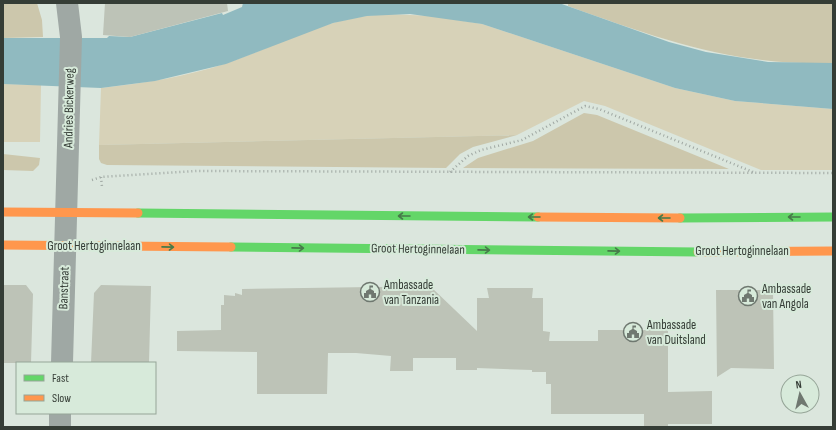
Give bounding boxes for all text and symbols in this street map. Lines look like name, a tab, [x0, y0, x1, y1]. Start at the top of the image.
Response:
street label: Andries Bickerweg	[60, 68, 78, 149]
one-way arrow	[398, 212, 411, 220]
one-way arrow	[528, 213, 541, 221]
one-way arrow	[788, 213, 801, 221]
one-way arrow	[658, 214, 671, 222]
street label: Groot Hertoginnelaan	[47, 238, 141, 254]
street label: Groot Hertoginnelaan	[371, 240, 465, 258]
one-way arrow	[161, 243, 174, 251]
street label: Groot Hertoginnelaan	[695, 243, 789, 259]
one-way arrow	[291, 244, 304, 252]
one-way arrow	[477, 246, 490, 254]
one-way arrow	[607, 247, 620, 255]
street label: Banstraat	[55, 266, 73, 310]
place label: Ambassade van Tanzania	[383, 277, 439, 308]
public building icon: Ambassade van Tanzania	[359, 281, 381, 303]
place label: Ambassade van Angola	[761, 281, 811, 312]
public building icon: Ambassade van Angola	[737, 285, 759, 307]
place label: Ambassade van Duitsland	[646, 317, 706, 348]
public building icon: Ambassade van Duitsland	[622, 321, 644, 343]
legend	[16, 362, 156, 414]
text: Fast	[52, 371, 69, 386]
north arrow	[780, 374, 820, 414]
text: N	[795, 378, 803, 391]
text: Slow	[52, 391, 71, 406]

